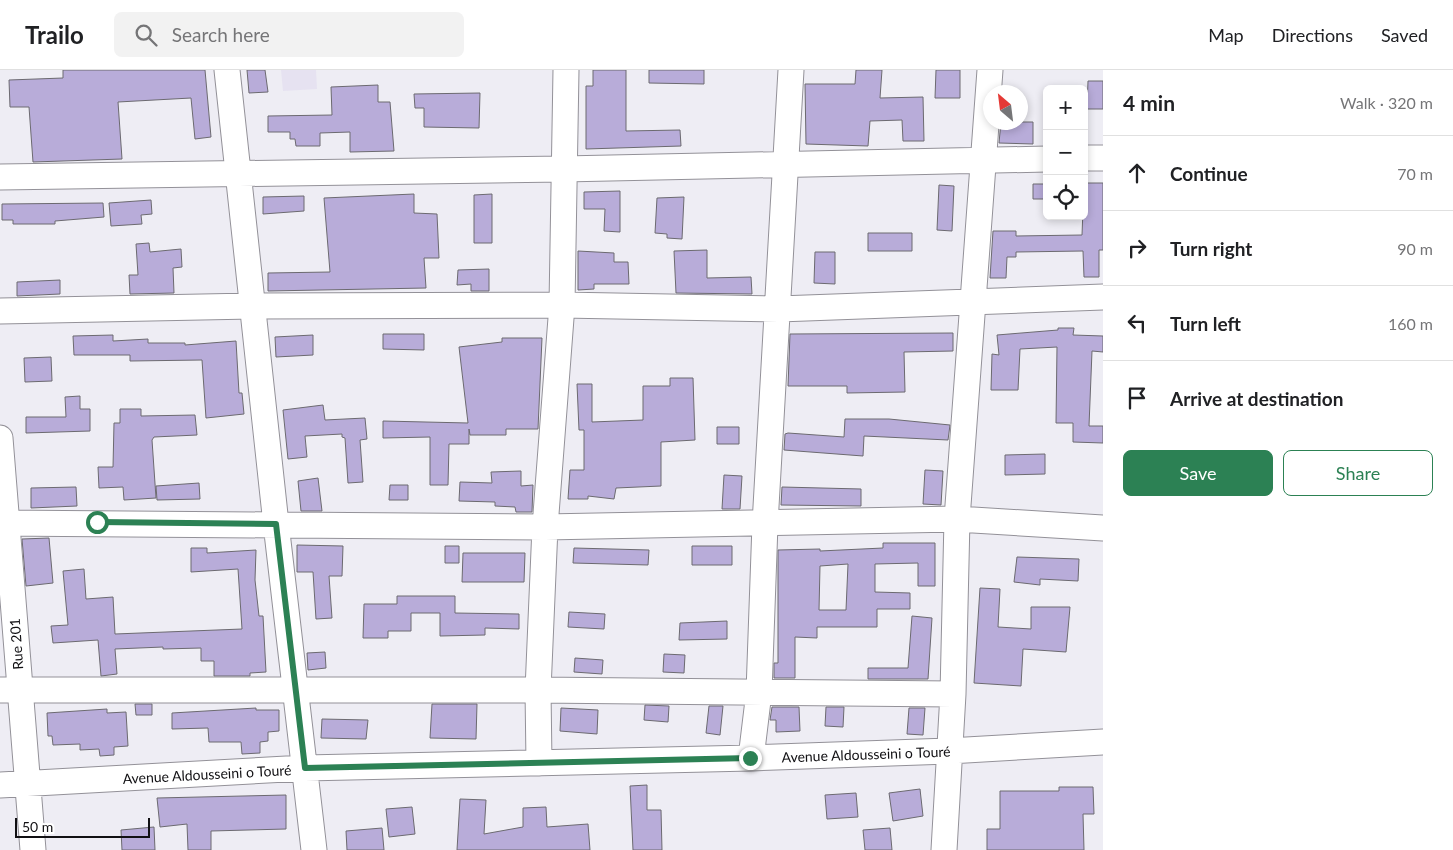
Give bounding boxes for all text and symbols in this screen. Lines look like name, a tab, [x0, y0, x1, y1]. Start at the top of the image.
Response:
search box	[114, 12, 464, 57]
text: Trailo	[25, 20, 84, 49]
icon: search	[132, 21, 160, 49]
text: Search here	[172, 23, 270, 46]
text: Map	[1208, 24, 1244, 46]
text: Directions	[1272, 24, 1353, 46]
text: Saved	[1381, 24, 1428, 46]
north arrow	[983, 85, 1028, 130]
map controls	[1043, 85, 1088, 220]
button: +	[1043, 85, 1088, 130]
text: 4 min	[1123, 90, 1175, 115]
text: Walk · 320 m	[1340, 93, 1433, 112]
button: −	[1043, 130, 1088, 175]
icon: ahead	[1123, 159, 1151, 187]
text: Continue	[1170, 162, 1248, 185]
text: 70 m	[1397, 164, 1433, 183]
button: locate	[1043, 175, 1088, 220]
icon: right	[1123, 234, 1151, 262]
text: Turn right	[1170, 237, 1252, 260]
text: 90 m	[1397, 239, 1433, 258]
icon: left	[1123, 309, 1151, 337]
text: Turn left	[1170, 312, 1241, 335]
text: 160 m	[1388, 314, 1433, 333]
icon: arrive	[1123, 384, 1151, 412]
text: Arrive at destination	[1170, 387, 1343, 410]
button: Save	[1123, 450, 1273, 496]
button: Share	[1283, 450, 1433, 496]
route start	[86, 511, 109, 534]
street label: Rue 201	[6, 618, 26, 670]
street label: Avenue Aldousseini o Touré	[781, 743, 951, 765]
route end	[739, 747, 762, 770]
street label: Avenue Aldousseini o Touré	[122, 761, 292, 787]
scale bar	[15, 815, 150, 838]
text: 50 m	[22, 818, 53, 835]

